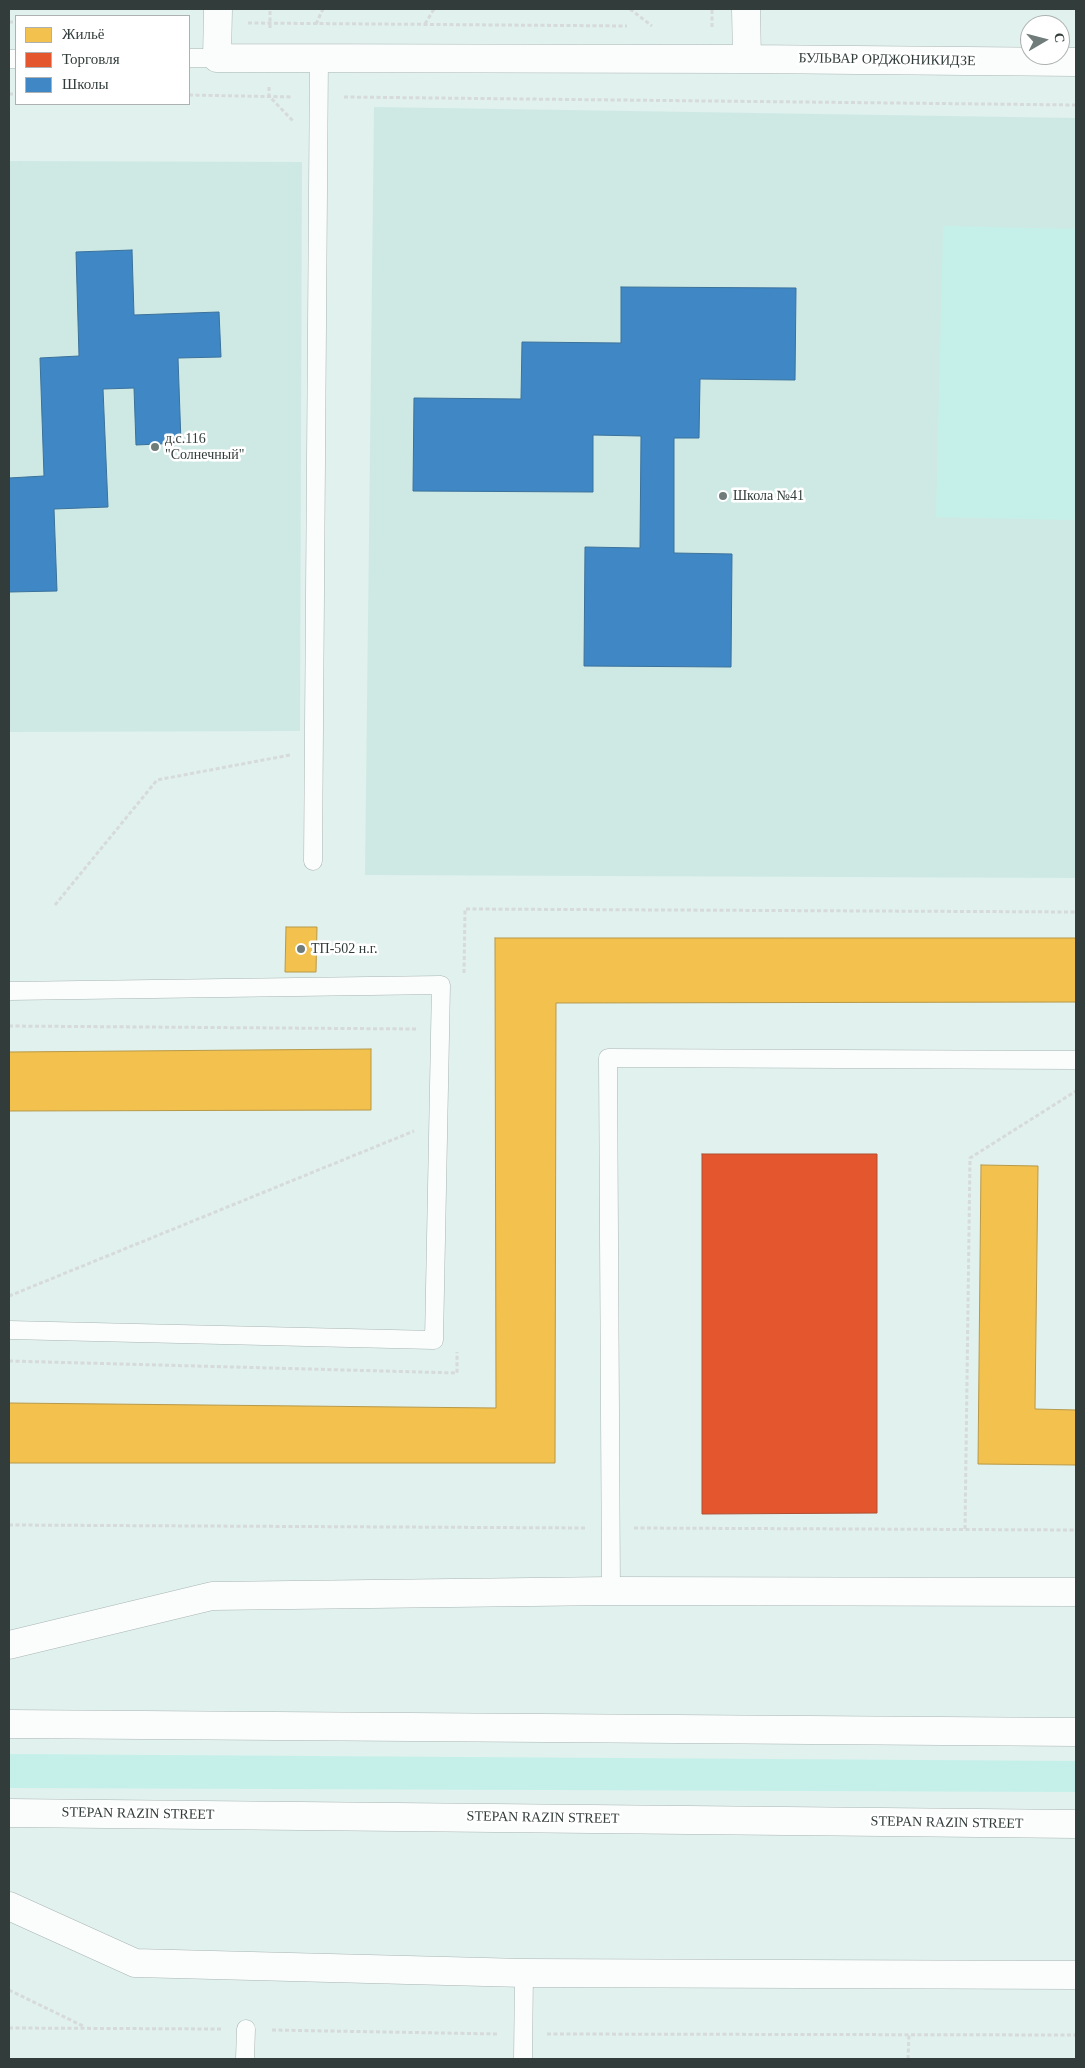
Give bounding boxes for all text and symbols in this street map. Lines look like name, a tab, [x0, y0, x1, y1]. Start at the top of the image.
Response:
legend	[15, 15, 190, 105]
north arrow	[1020, 15, 1070, 65]
text: Жильё	[62, 26, 104, 42]
text: С	[1051, 32, 1067, 44]
street label: БУЛЬВАР ОРДЖОНИКИДЗЕ	[798, 50, 976, 70]
text: Торговля	[62, 51, 120, 67]
text: Школы	[62, 76, 109, 92]
place label: д.с.116 "Солнечный"	[165, 431, 244, 464]
marker: д.с.116 "Солнечный"	[149, 441, 161, 453]
place label: Школа №41	[733, 488, 804, 504]
marker: Школа №41	[717, 490, 729, 502]
place label: ТП-502 н.г.	[311, 941, 377, 957]
marker: ТП-502 н.г.	[295, 943, 307, 955]
street label: STEPAN RAZIN STREET	[62, 1804, 214, 1824]
street label: STEPAN RAZIN STREET	[467, 1808, 619, 1828]
street label: STEPAN RAZIN STREET	[871, 1813, 1023, 1833]

